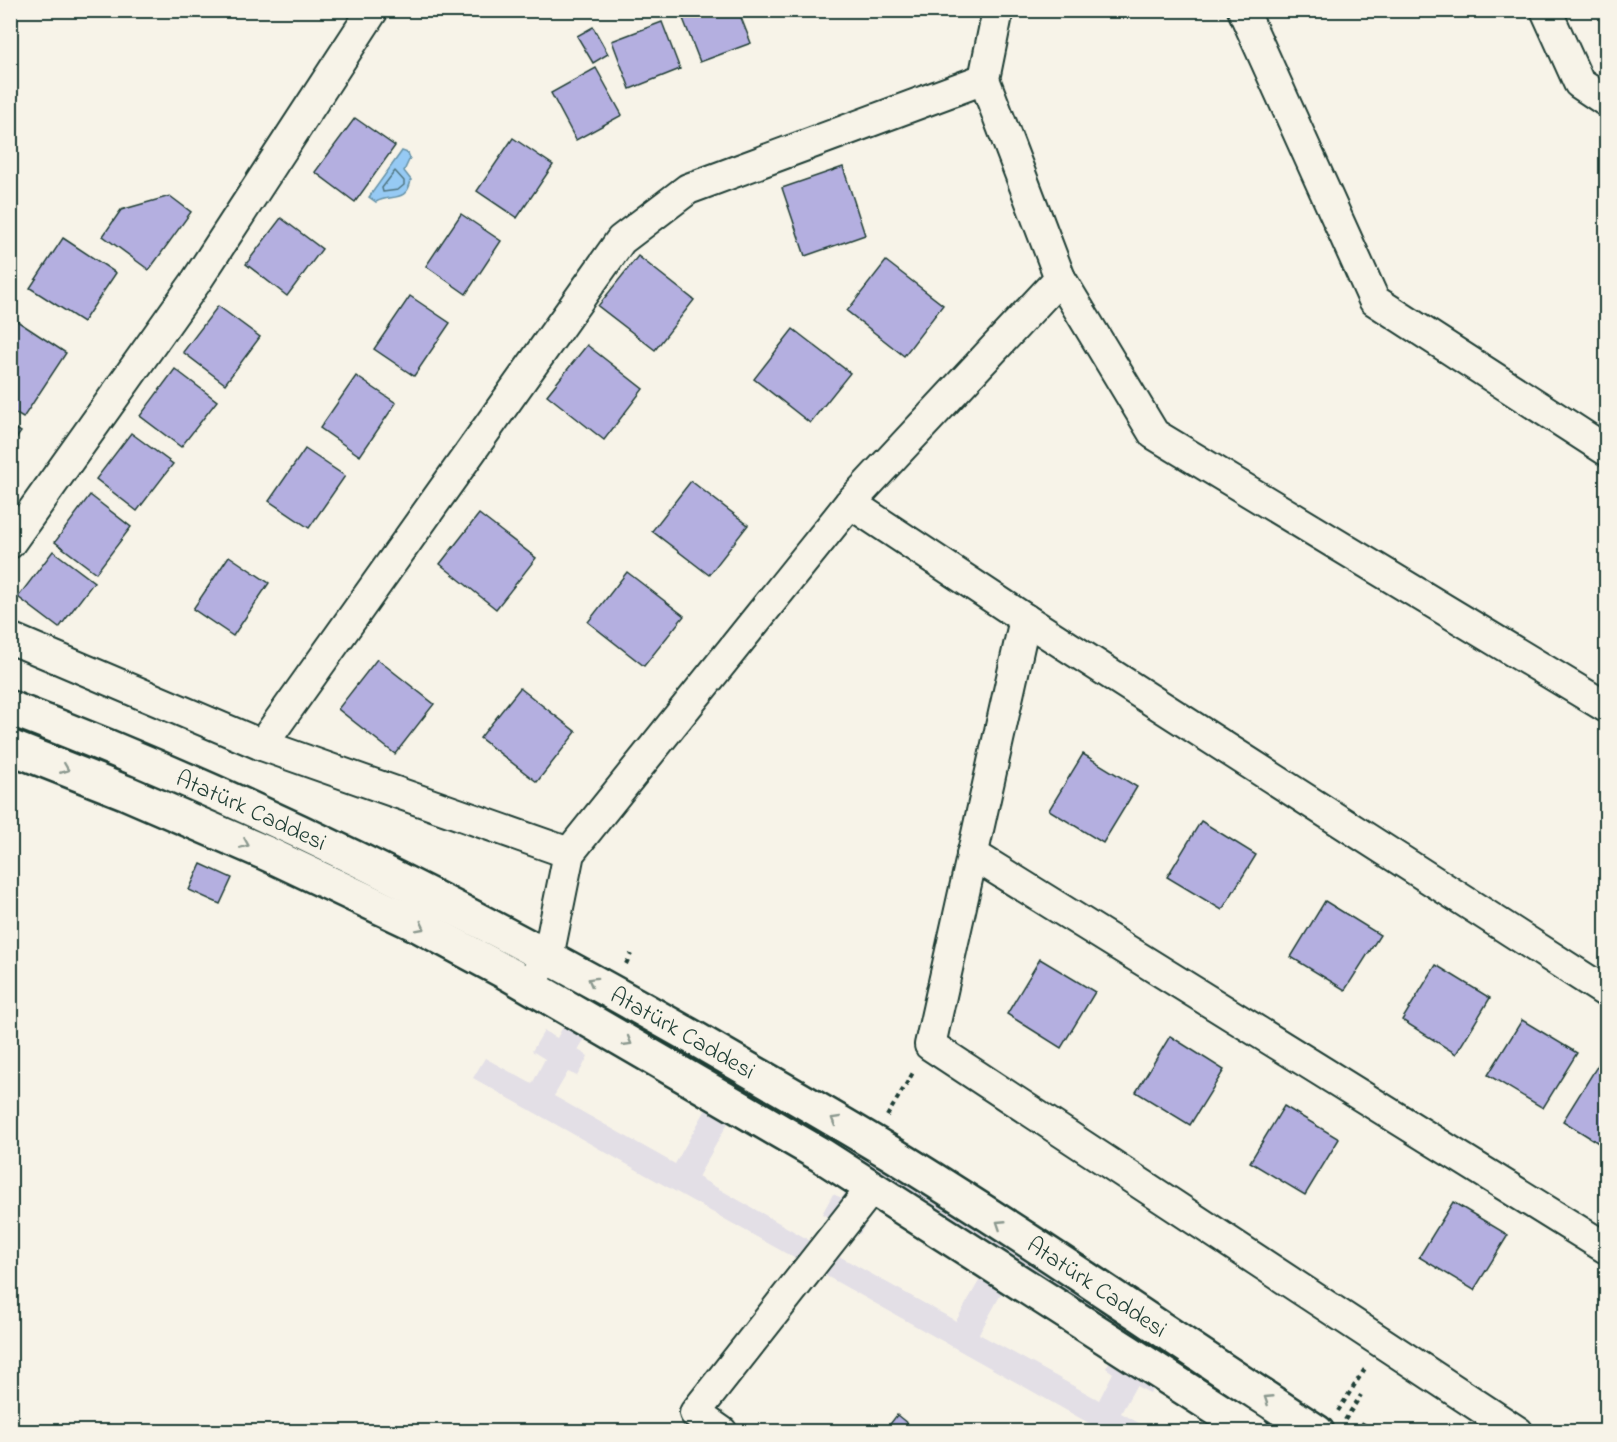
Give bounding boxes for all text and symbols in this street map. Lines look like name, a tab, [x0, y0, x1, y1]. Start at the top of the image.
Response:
one-way arrow	[59, 761, 70, 774]
street label: Atatürk Caddesi	[170, 762, 331, 862]
one-way arrow	[238, 837, 249, 849]
one-way arrow	[415, 920, 425, 931]
one-way arrow	[588, 977, 599, 989]
street label: Atatürk Caddesi	[603, 979, 761, 1090]
one-way arrow	[622, 1035, 632, 1046]
one-way arrow	[831, 1116, 841, 1127]
one-way arrow	[995, 1220, 1006, 1231]
street label: Atatürk Caddesi	[1019, 1229, 1173, 1348]
one-way arrow	[1264, 1395, 1274, 1407]

